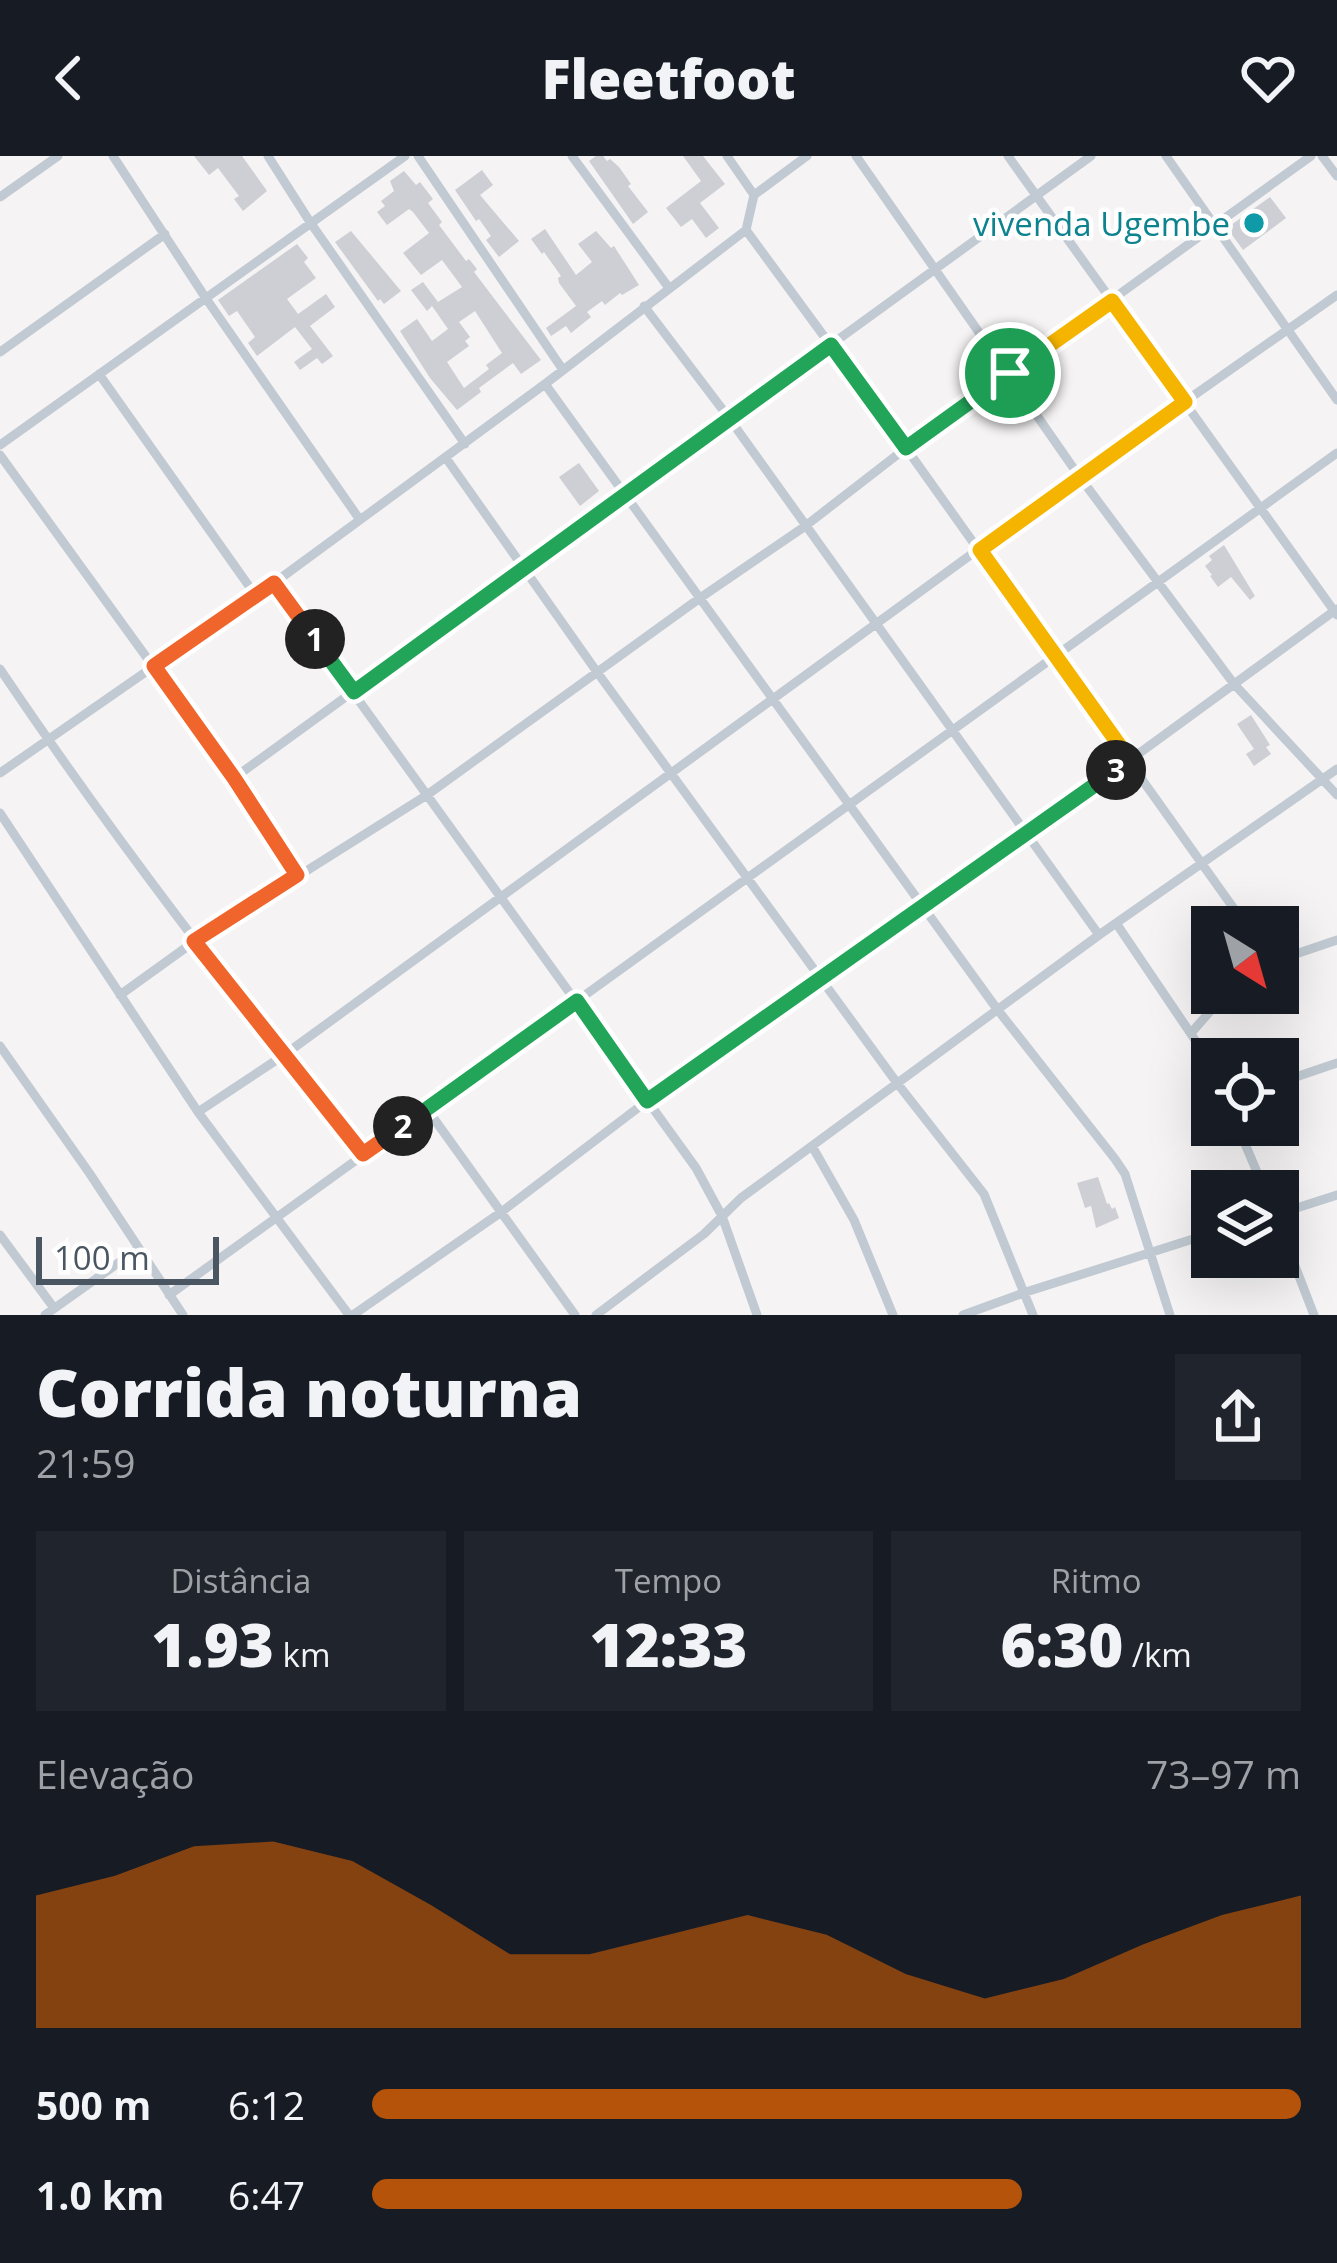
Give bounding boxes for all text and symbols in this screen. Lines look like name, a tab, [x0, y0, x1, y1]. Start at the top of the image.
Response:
text: Fleetfoot	[541, 41, 796, 115]
icon: back	[36, 45, 102, 111]
icon: heart	[1235, 45, 1301, 111]
place label: vivenda Ugembe	[973, 201, 1230, 246]
marker: vivenda Ugembe	[1241, 210, 1267, 236]
pin	[959, 322, 1061, 424]
icon: arrive	[977, 340, 1043, 406]
pin: 1	[285, 609, 345, 669]
text: 1	[306, 616, 324, 661]
pin: 3	[1086, 740, 1146, 800]
text: 3	[1107, 747, 1125, 792]
north arrow	[1191, 906, 1299, 1014]
map controls	[1191, 906, 1299, 1278]
button: locate	[1191, 1038, 1299, 1146]
pin: 2	[373, 1096, 433, 1156]
text: 2	[394, 1103, 412, 1148]
button: layers	[1191, 1170, 1299, 1278]
scale bar	[36, 1231, 219, 1284]
text: 100 m	[54, 1235, 150, 1280]
text: Corrida noturna	[36, 1346, 582, 1436]
button: share	[1175, 1354, 1301, 1480]
text: 21:59	[36, 1436, 135, 1489]
text: Distância	[170, 1558, 311, 1603]
text: Tempo	[615, 1558, 722, 1603]
text: Ritmo	[1051, 1558, 1142, 1603]
text: 1.93	[151, 1603, 274, 1685]
text: 12:33	[590, 1603, 747, 1685]
text: 6:30	[1000, 1603, 1123, 1685]
text: km	[274, 1632, 330, 1677]
text: /km	[1123, 1632, 1192, 1677]
text: Elevação	[36, 1747, 194, 1800]
text: 73–97 m	[1146, 1747, 1301, 1800]
text: 500 m	[36, 2078, 151, 2131]
text: 6:12	[228, 2078, 305, 2131]
text: 1.0 km	[36, 2168, 164, 2221]
text: 6:47	[228, 2168, 305, 2221]

